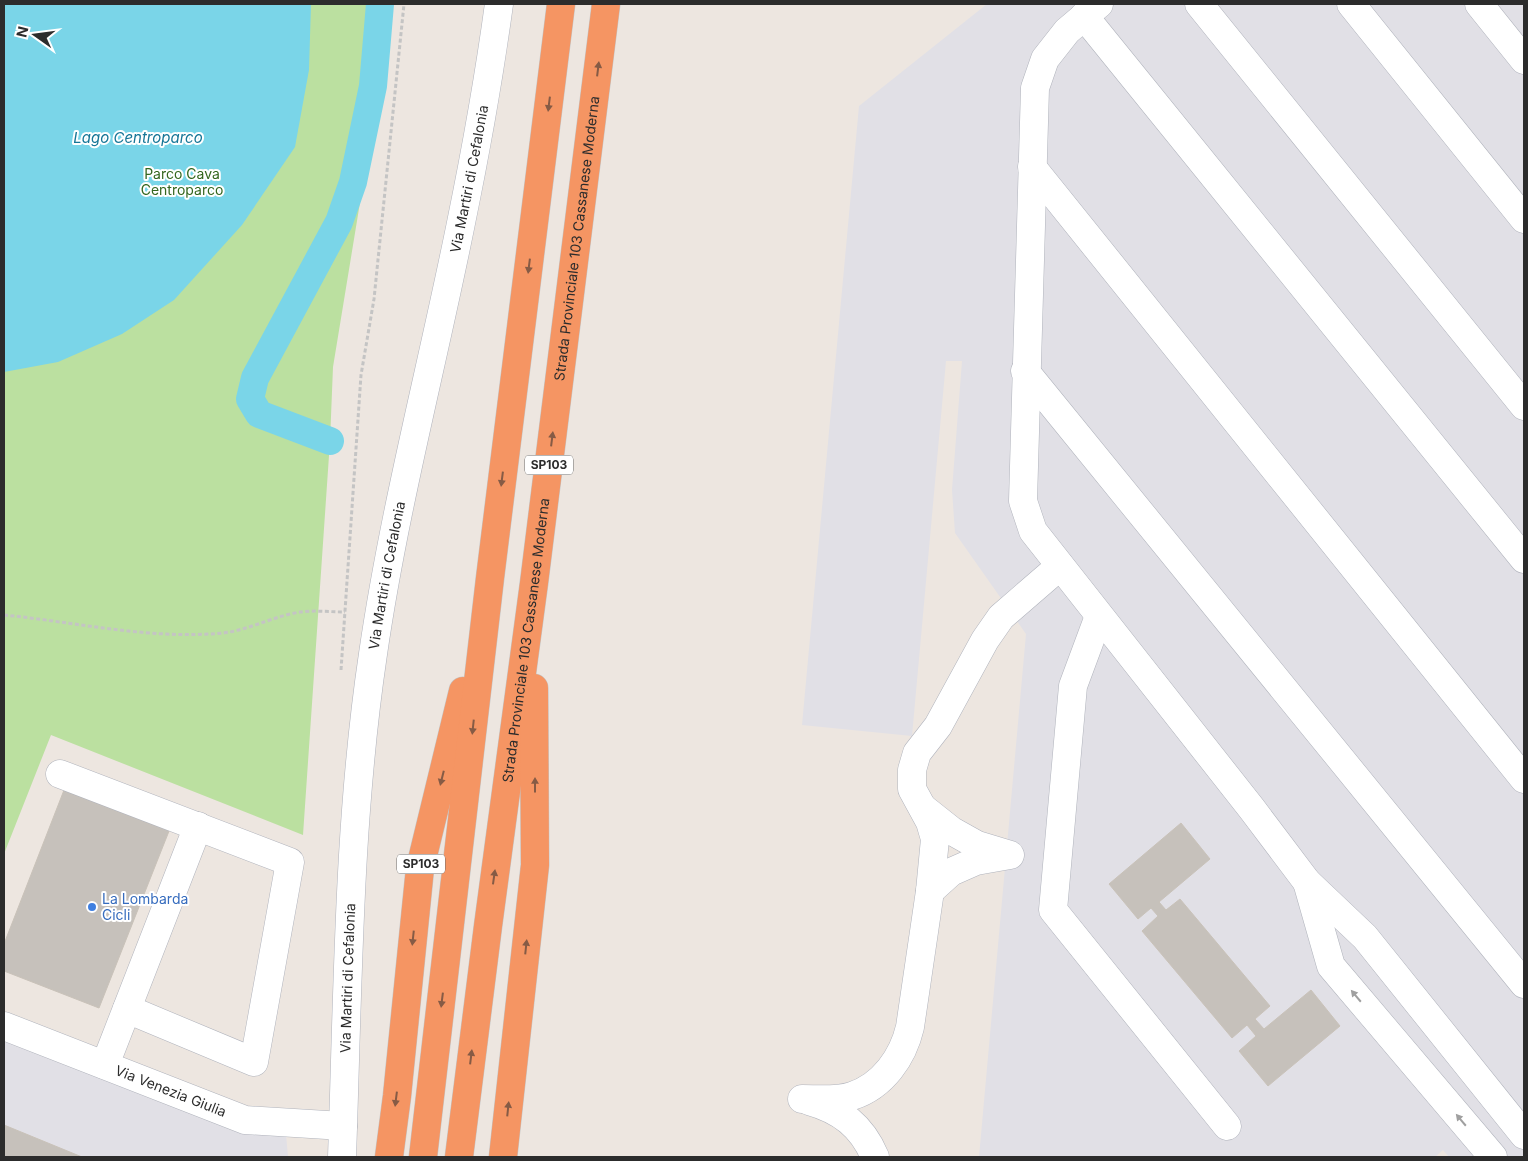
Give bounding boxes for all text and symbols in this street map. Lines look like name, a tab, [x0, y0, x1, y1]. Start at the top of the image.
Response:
north arrow	[10, 10, 60, 60]
text: N	[12, 25, 31, 39]
one-way arrow	[594, 61, 602, 77]
street label: Strada Provinciale 103 Cassanese Moderna	[550, 95, 602, 382]
one-way arrow	[545, 97, 553, 113]
street label: Via Martiri di Cefalonia	[446, 104, 491, 254]
water label: Lago Centroparco	[73, 128, 203, 147]
park label: Parco Cava Centroparco	[141, 165, 223, 198]
one-way arrow	[525, 258, 533, 274]
one-way arrow	[548, 430, 556, 446]
road number: SP103	[525, 456, 573, 474]
one-way arrow	[498, 471, 506, 487]
street label: Strada Provinciale 103 Cassanese Moderna	[498, 497, 552, 784]
street label: Via Martiri di Cefalonia	[365, 500, 408, 651]
one-way arrow	[469, 720, 477, 736]
one-way arrow	[437, 771, 445, 786]
one-way arrow	[531, 777, 539, 793]
road number: SP103	[397, 854, 445, 874]
one-way arrow	[490, 869, 498, 885]
place label: La Lombarda Cicli	[102, 890, 188, 923]
marker: La Lombarda Cicli	[86, 901, 98, 913]
street label: Via Martiri di Cefalonia	[336, 903, 358, 1053]
one-way arrow	[409, 930, 417, 946]
one-way arrow	[522, 939, 530, 955]
one-way arrow	[1351, 990, 1362, 1003]
one-way arrow	[438, 992, 446, 1008]
one-way arrow	[467, 1048, 475, 1064]
street label: Via Venezia Giulia	[113, 1061, 229, 1120]
one-way arrow	[392, 1092, 400, 1108]
one-way arrow	[504, 1100, 512, 1116]
one-way arrow	[1456, 1114, 1467, 1127]

